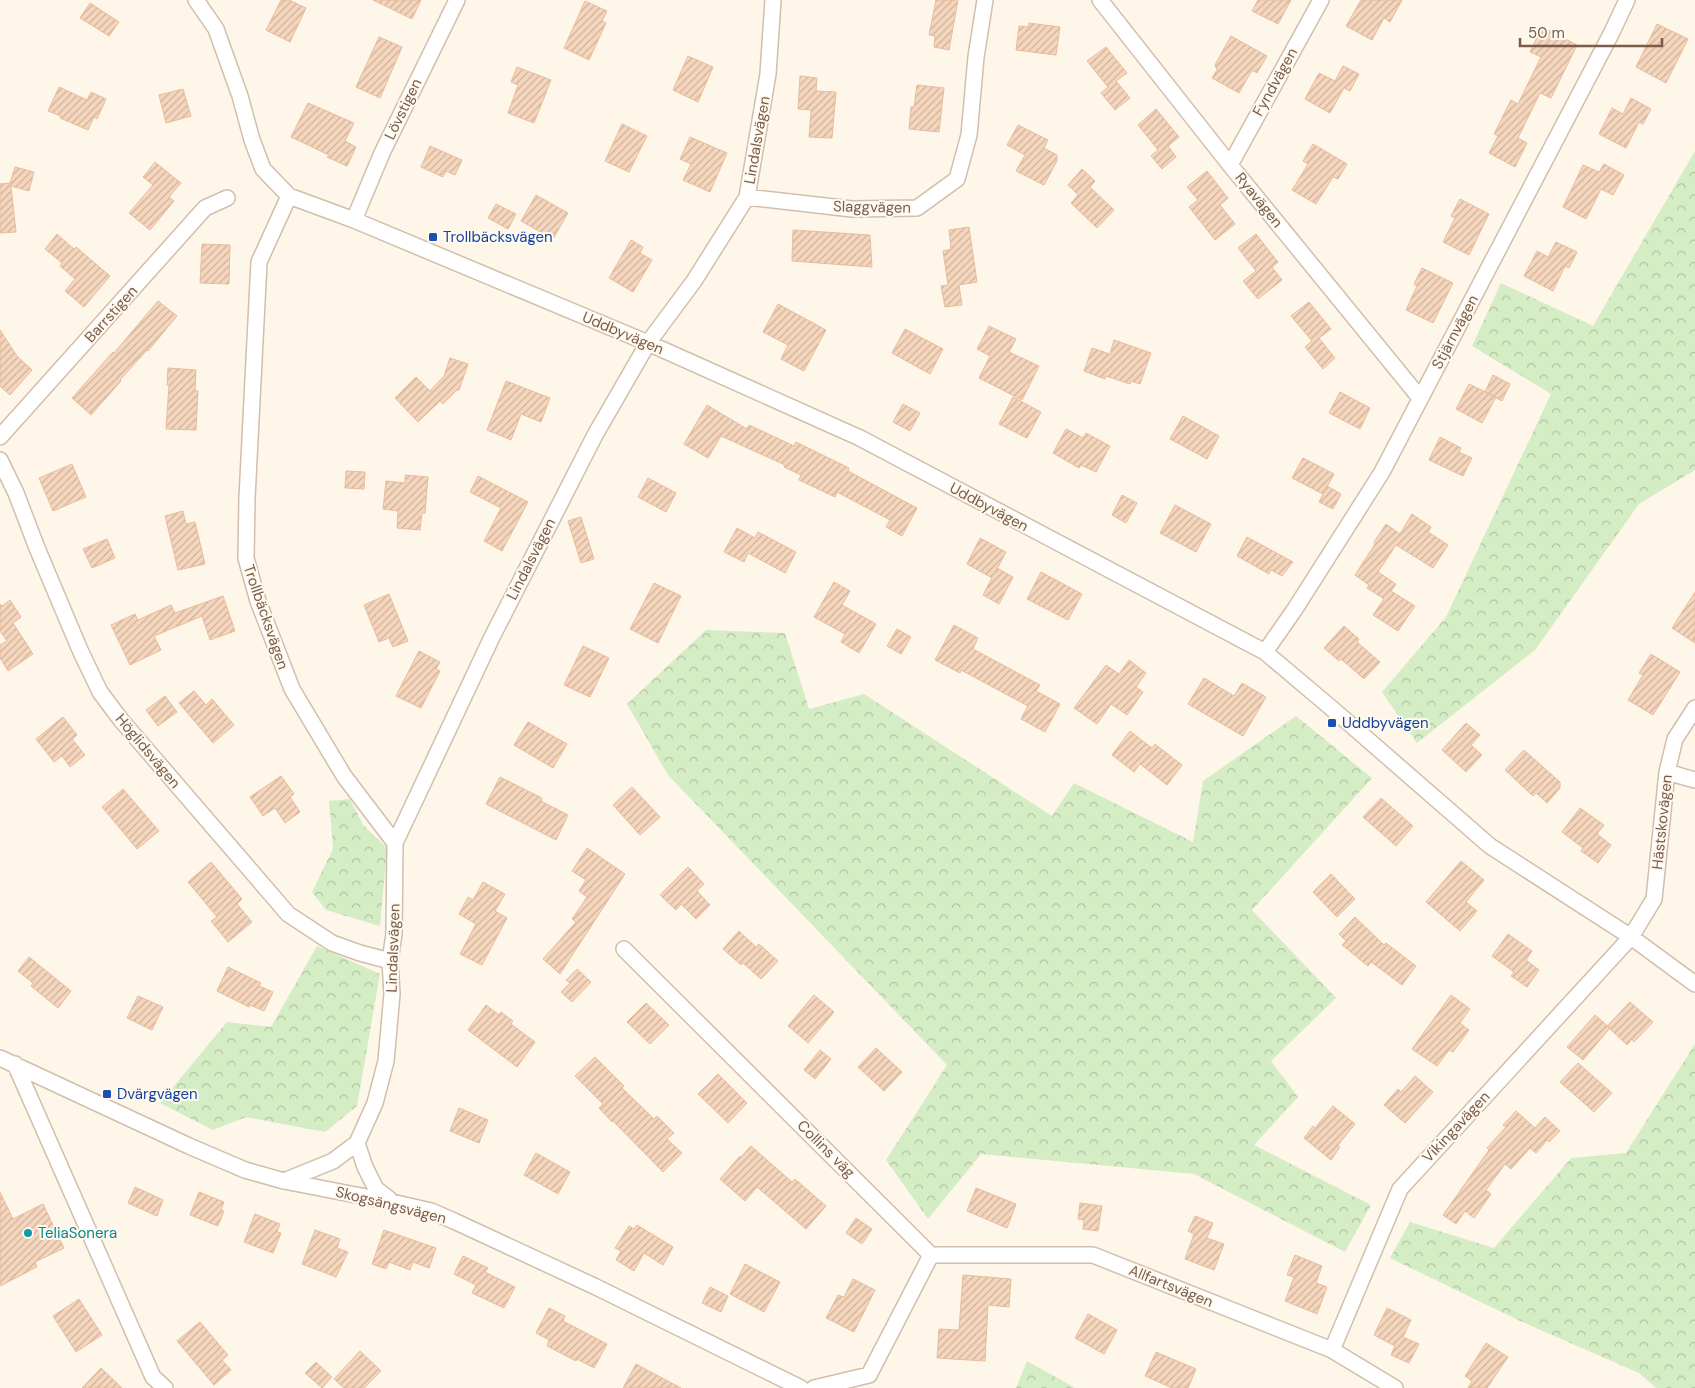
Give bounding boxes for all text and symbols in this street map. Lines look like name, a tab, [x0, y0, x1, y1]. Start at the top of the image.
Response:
scale bar	[1520, 15, 1662, 47]
text: 50 m	[1528, 23, 1565, 43]
street label: Fyndvägen	[1248, 44, 1302, 120]
street label: Lövstigen	[380, 75, 426, 143]
street label: Lindalsvägen	[739, 94, 775, 186]
street label: Ryavägen	[1231, 168, 1287, 232]
street label: Slaggvägen	[833, 196, 911, 218]
place label: Trollbäcksvägen	[443, 227, 553, 247]
marker: Trollbäcksvägen	[427, 231, 439, 243]
street label: Barrstigen	[80, 281, 142, 347]
street label: Stjärnvägen	[1427, 291, 1483, 373]
street label: Uddbyvägen	[579, 307, 667, 359]
street label: Uddbyvägen	[946, 478, 1032, 536]
street label: Lindalsvägen	[502, 515, 560, 603]
street label: Trollbäcksvägen	[239, 562, 293, 672]
street label: Höglidsvägen	[111, 710, 185, 792]
place label: Uddbyvägen	[1342, 713, 1429, 733]
marker: Uddbyvägen	[1326, 717, 1338, 729]
street label: Hästskovägen	[1647, 774, 1677, 870]
street label: Lindalsvägen	[381, 903, 405, 993]
place label: Dvärgvägen	[117, 1084, 198, 1104]
street label: Vikingavägen	[1418, 1087, 1494, 1167]
marker: Dvärgvägen	[101, 1088, 113, 1100]
street label: Collins väg	[793, 1116, 859, 1182]
street label: Skogsängsvägen	[334, 1182, 448, 1228]
place label: TeliaSonera	[38, 1223, 117, 1243]
marker: TeliaSonera	[22, 1227, 34, 1239]
street label: Allfartsvägen	[1126, 1260, 1216, 1312]

